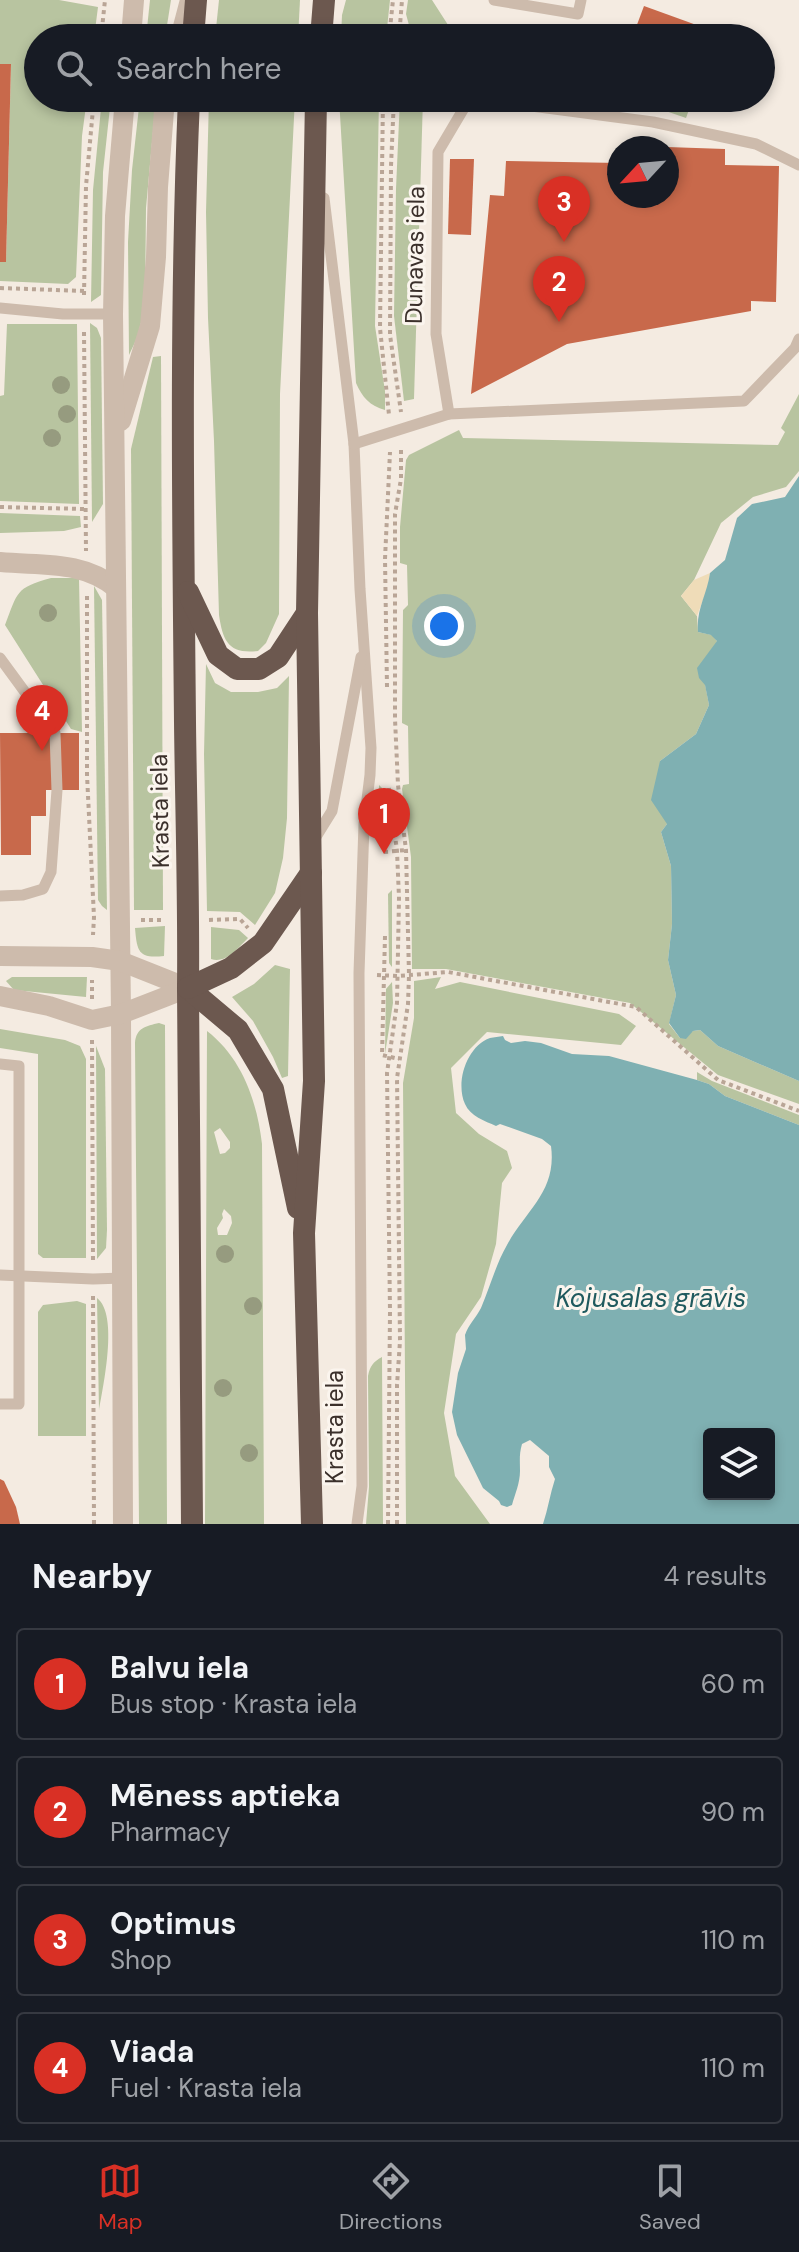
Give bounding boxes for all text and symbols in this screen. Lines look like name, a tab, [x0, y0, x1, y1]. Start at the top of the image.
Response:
search box	[24, 24, 775, 112]
icon: search	[52, 46, 96, 90]
text: Search here	[116, 49, 282, 88]
north arrow	[607, 136, 679, 208]
pin: 3	[538, 176, 590, 242]
street label: Dunavas iela	[398, 186, 431, 324]
pin: 2	[533, 256, 585, 322]
your location	[424, 606, 464, 646]
pin: 4	[16, 685, 68, 751]
street label: Krasta iela	[143, 754, 176, 868]
pin: 1	[358, 788, 410, 854]
water label: Kojusalas grāvis	[556, 1281, 746, 1315]
street label: Krasta iela	[319, 1370, 350, 1484]
map controls	[703, 1428, 775, 1500]
button: layers	[703, 1428, 775, 1500]
text: Nearby	[32, 1554, 152, 1599]
text: 4 results	[663, 1559, 767, 1593]
text: Balvu iela	[110, 1648, 249, 1687]
text: 1	[55, 1667, 65, 1701]
text: 60 m	[701, 1667, 765, 1701]
text: Bus stop · Krasta iela	[110, 1687, 357, 1721]
text: Mēness aptieka	[110, 1776, 340, 1815]
text: 2	[52, 1795, 68, 1829]
text: 90 m	[701, 1795, 765, 1829]
text: Pharmacy	[110, 1815, 230, 1849]
text: Optimus	[110, 1904, 236, 1943]
text: 3	[52, 1923, 68, 1957]
text: 110 m	[701, 1923, 765, 1957]
text: Shop	[110, 1943, 172, 1977]
text: Viada	[110, 2032, 194, 2071]
text: 4	[52, 2051, 68, 2085]
text: 110 m	[701, 2051, 765, 2085]
text: Fuel · Krasta iela	[110, 2071, 302, 2105]
tab: Map	[98, 2159, 143, 2236]
tab: Directions	[339, 2159, 443, 2236]
tab: Saved	[639, 2159, 701, 2236]

